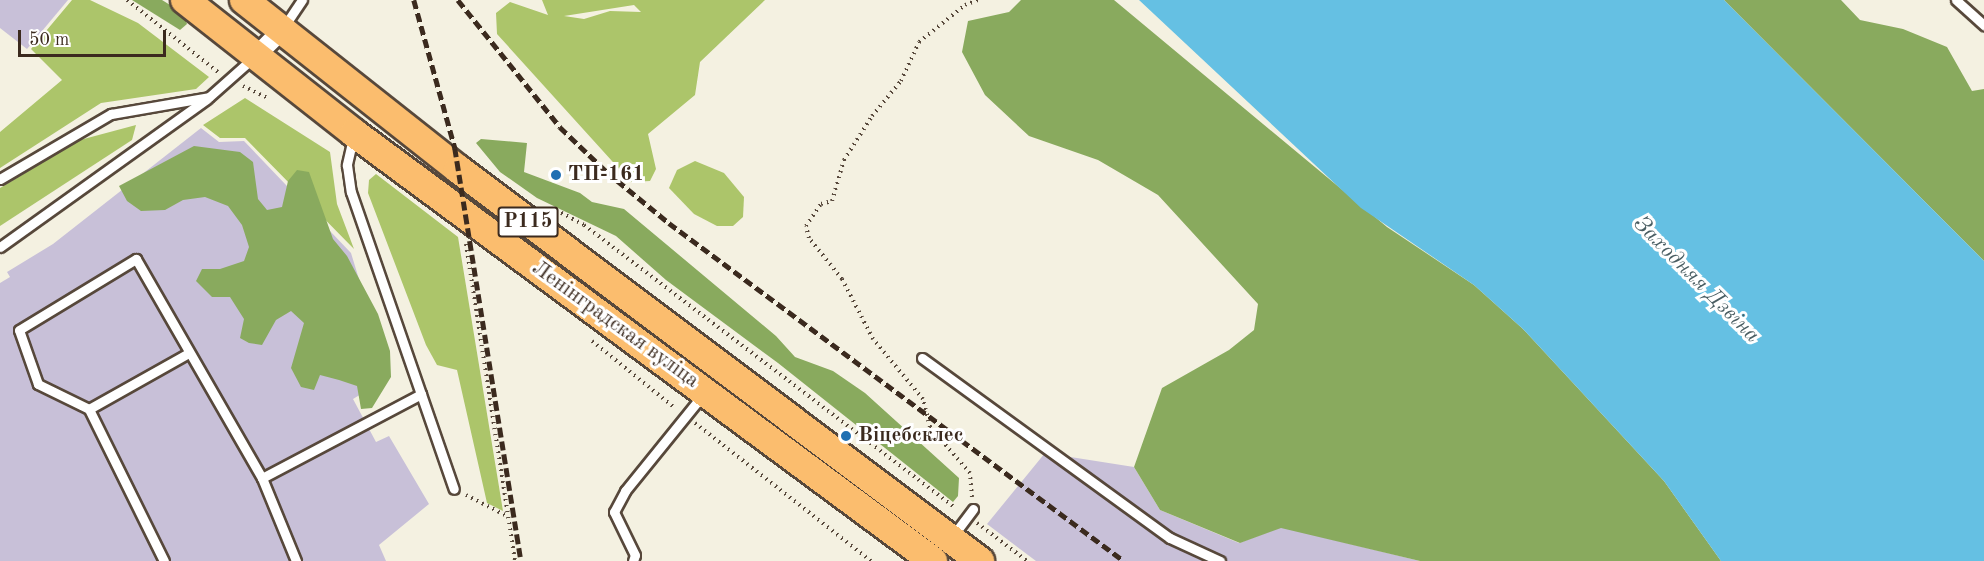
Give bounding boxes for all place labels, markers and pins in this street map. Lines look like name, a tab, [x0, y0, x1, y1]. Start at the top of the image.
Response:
place label: ТП-161	[568, 162, 644, 188]
marker: ТП-161	[549, 168, 563, 182]
place label: Віцебсклес	[858, 423, 964, 449]
marker: Віцебсклес	[839, 429, 853, 443]

